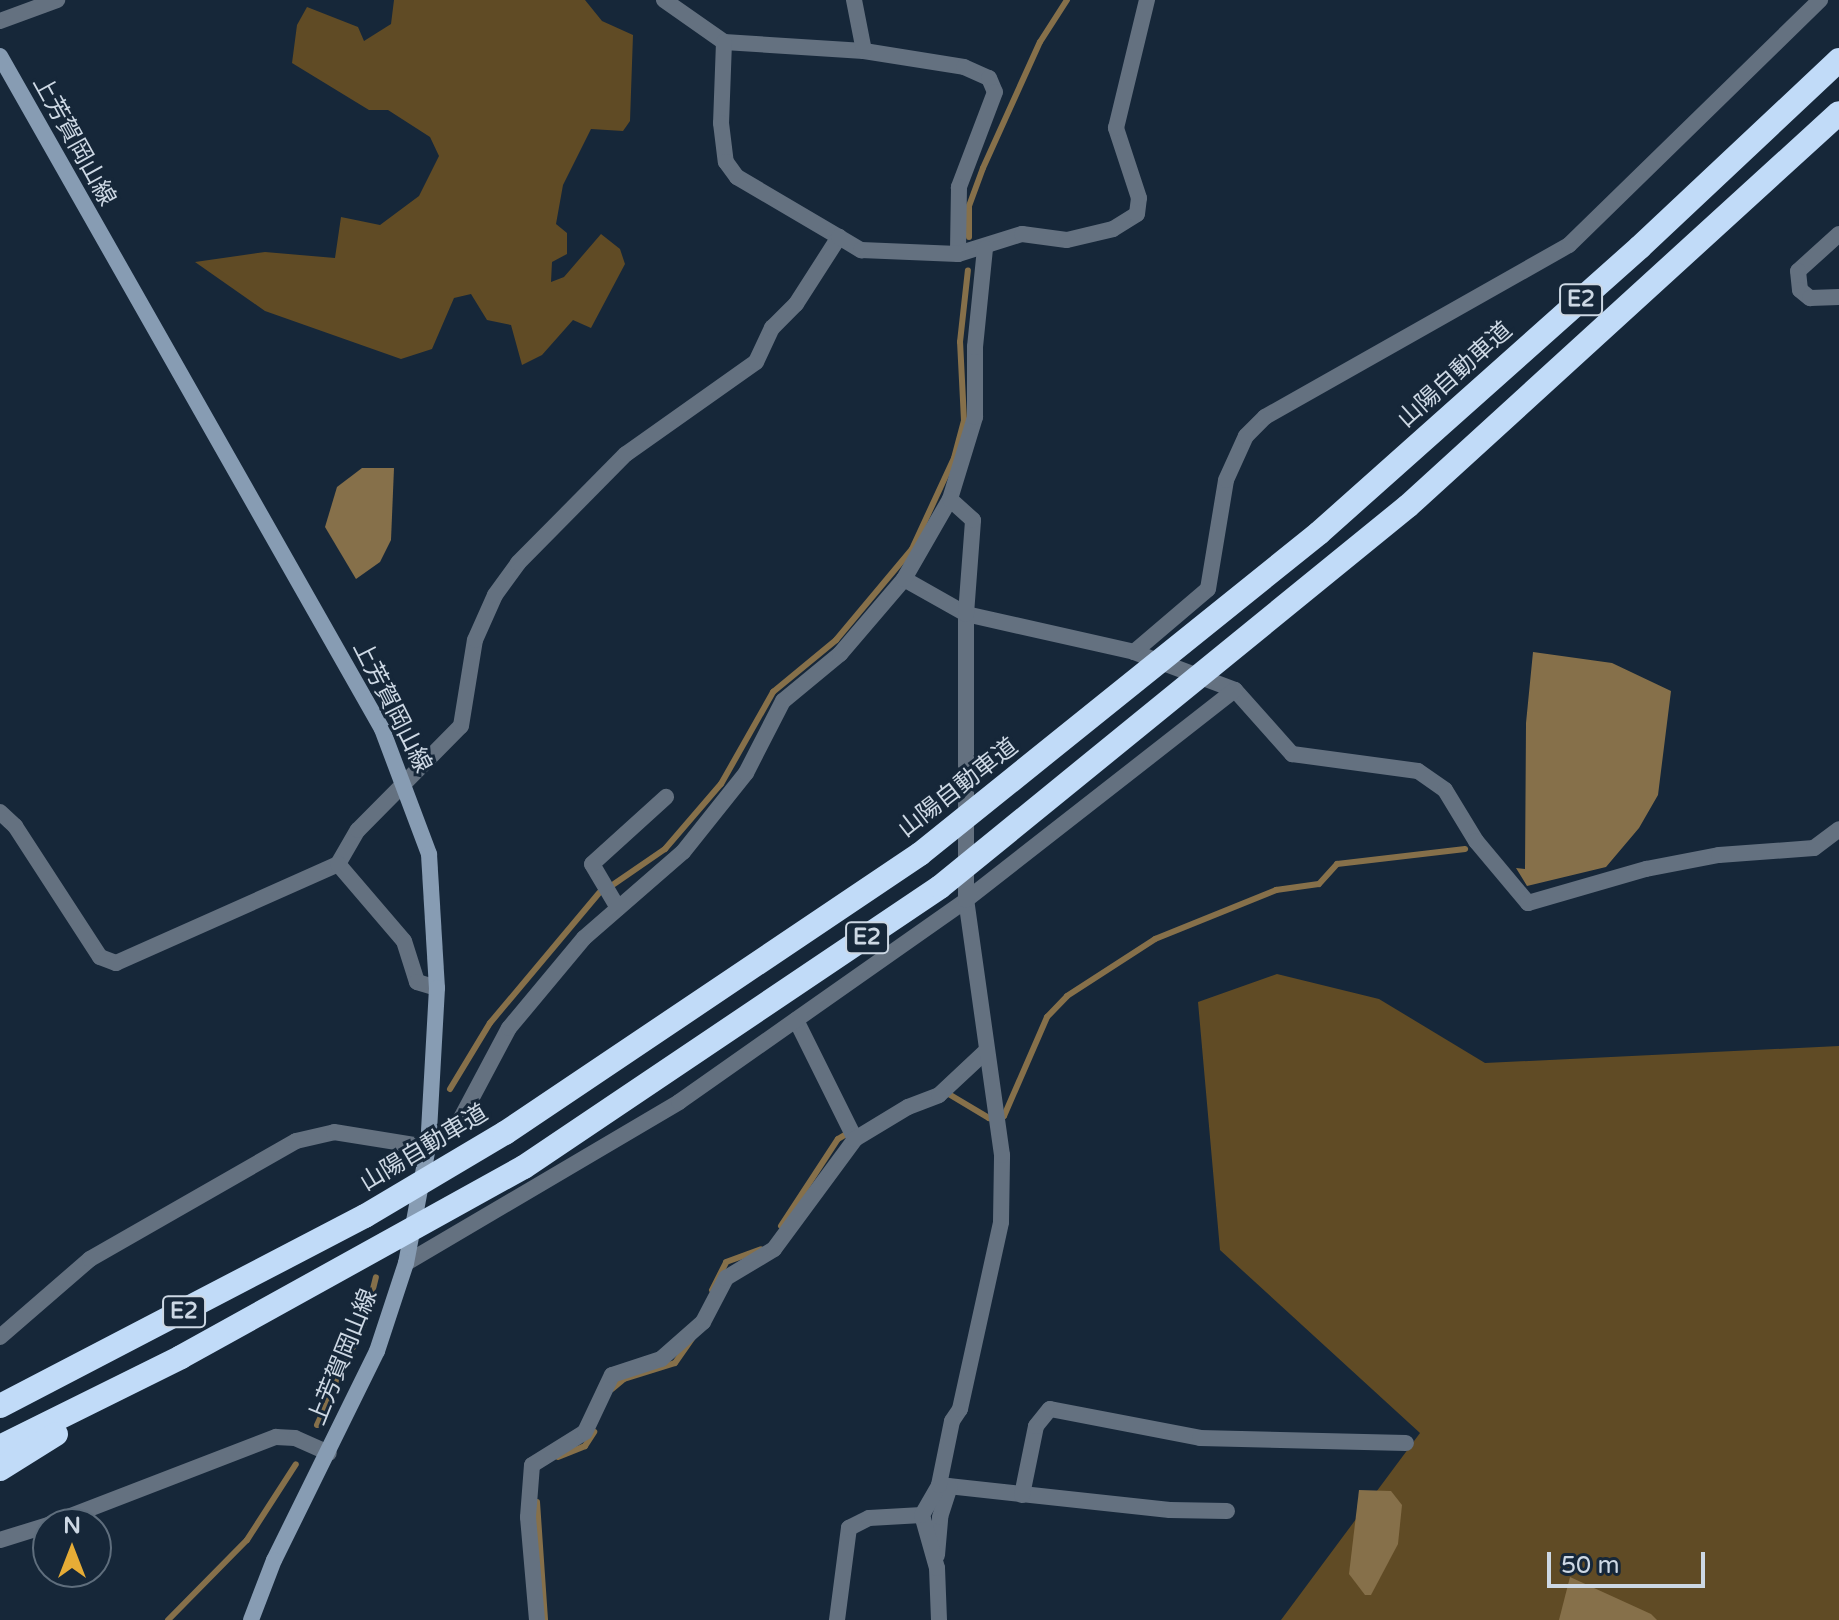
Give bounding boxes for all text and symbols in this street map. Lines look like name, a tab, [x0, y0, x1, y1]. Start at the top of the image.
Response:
street label: 上芳賀岡山線	[26, 71, 122, 211]
road number: E2	[1559, 282, 1603, 318]
street label: 山陽自動車道	[1392, 316, 1518, 434]
street label: 上芳賀岡山線	[346, 636, 438, 778]
street label: 山陽自動車道	[892, 732, 1024, 844]
road number: E2	[845, 920, 889, 956]
street label: 山陽自動車道	[355, 1099, 493, 1197]
street label: 上芳賀岡山線	[303, 1285, 383, 1429]
road number: E2	[162, 1294, 206, 1330]
north arrow	[32, 1508, 112, 1588]
text: N	[63, 1513, 81, 1539]
scale bar	[1551, 1536, 1709, 1586]
text: 50 m	[1561, 1551, 1619, 1580]

